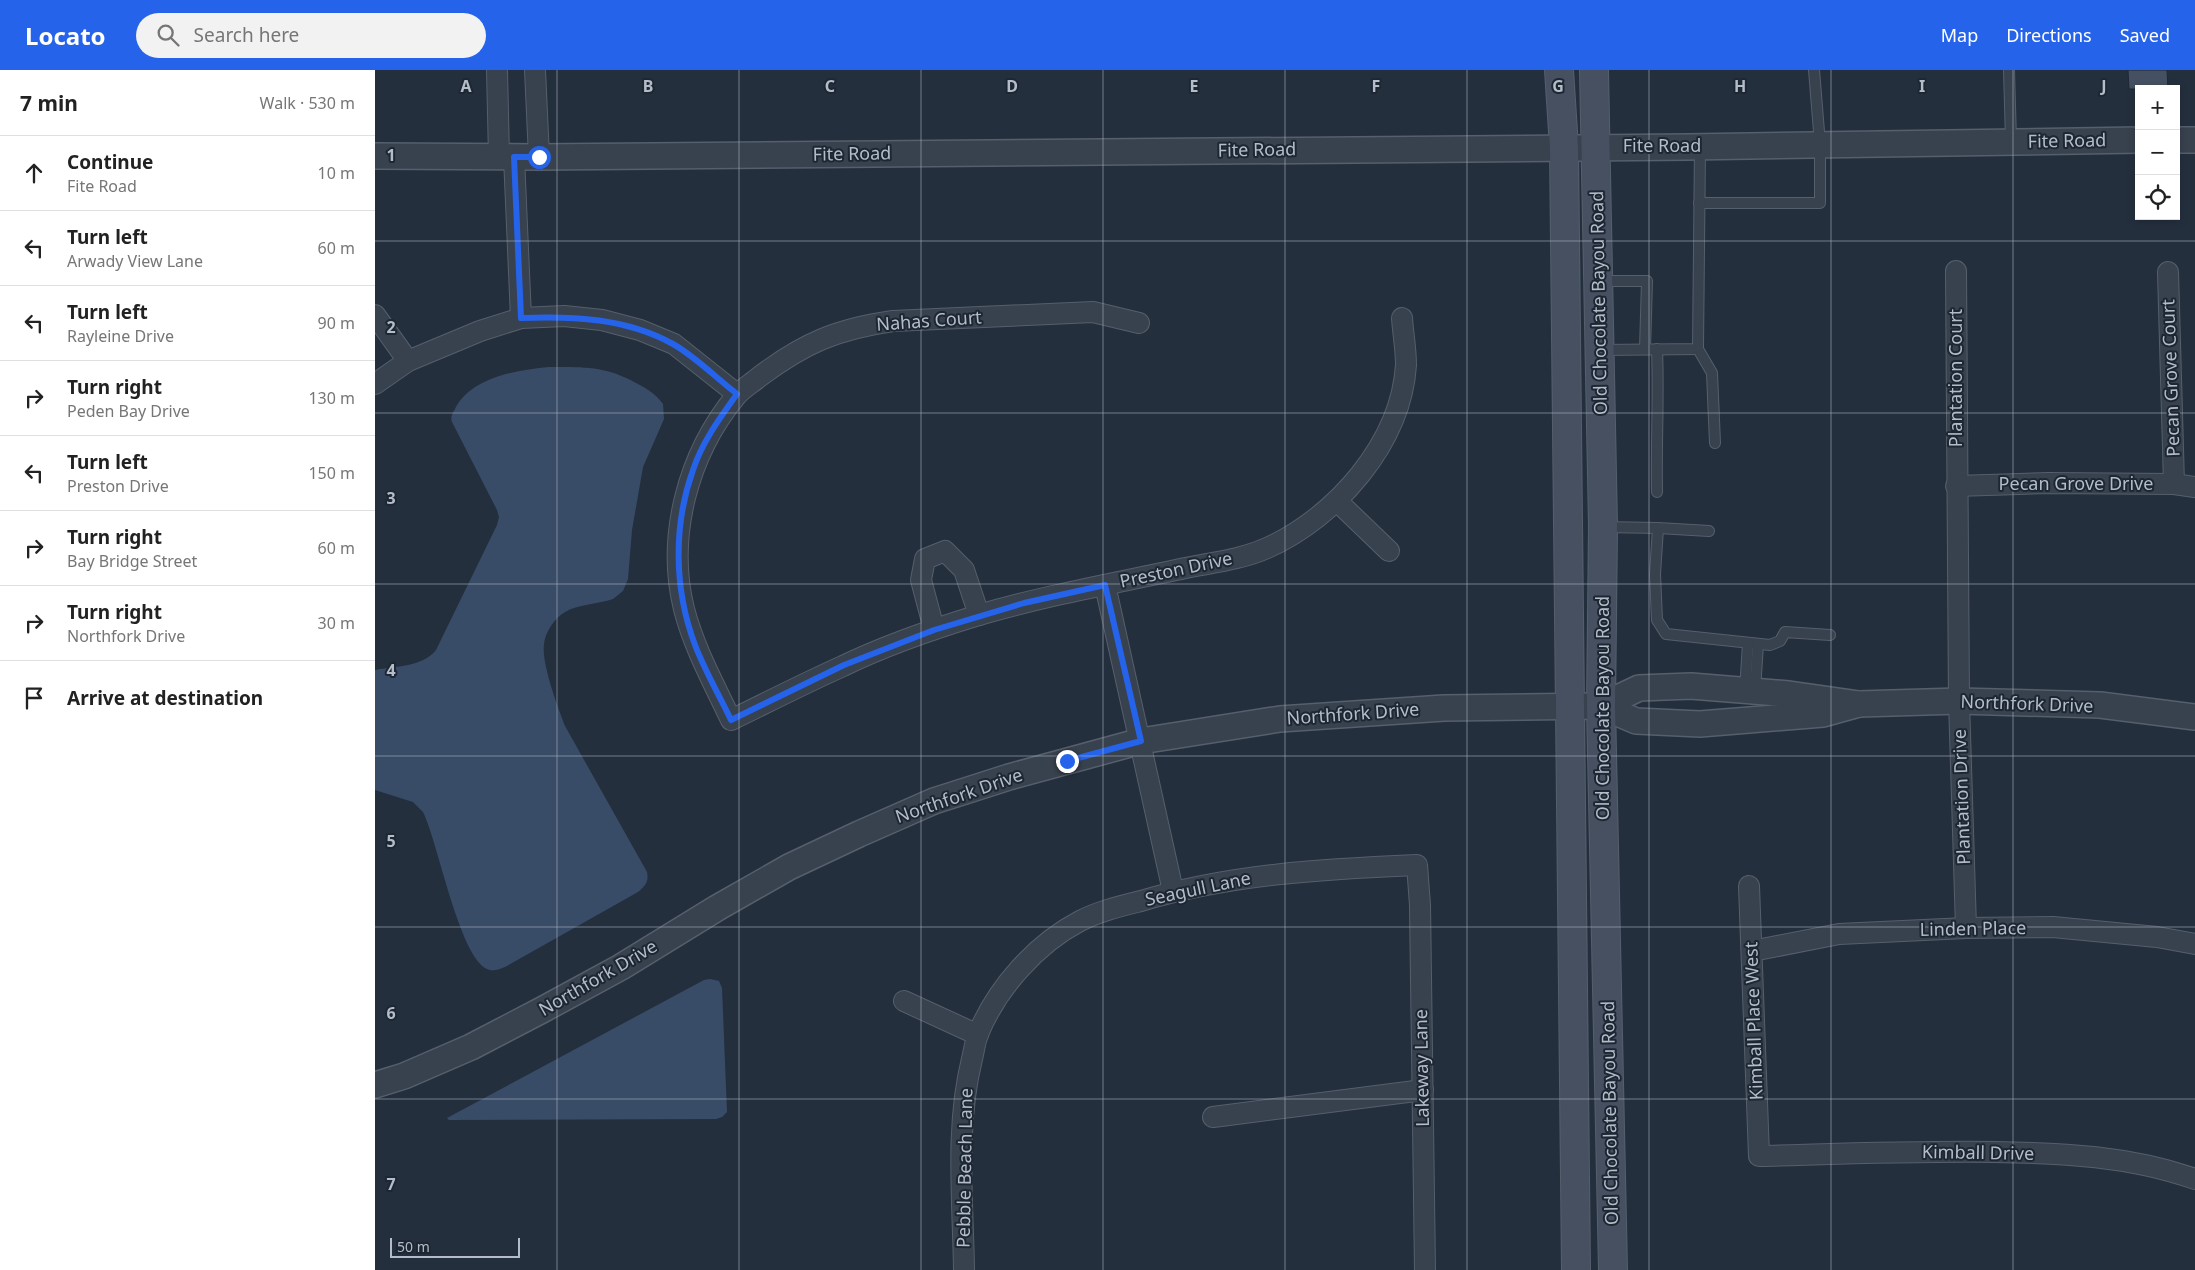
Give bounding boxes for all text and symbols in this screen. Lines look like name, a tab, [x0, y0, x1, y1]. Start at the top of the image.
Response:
search box	[136, 13, 486, 58]
text: Locato	[25, 19, 106, 52]
icon: search	[154, 21, 182, 49]
text: Search here	[194, 22, 299, 48]
text: Map	[1941, 23, 1978, 47]
text: Directions	[2006, 23, 2092, 47]
text: Saved	[2120, 23, 2170, 47]
text: A	[460, 75, 472, 97]
text: B	[643, 75, 653, 97]
text: C	[825, 75, 835, 97]
text: D	[1006, 75, 1018, 97]
text: E	[1190, 75, 1199, 97]
text: F	[1372, 75, 1380, 97]
text: G	[1552, 75, 1564, 97]
text: H	[1734, 75, 1746, 97]
text: I	[1919, 75, 1925, 97]
text: J	[2099, 75, 2107, 97]
map controls	[2135, 85, 2180, 220]
button: +	[2135, 85, 2180, 130]
text: 7 min	[20, 89, 78, 117]
text: Walk · 530 m	[260, 92, 355, 114]
street label: Fite Road	[2027, 127, 2106, 153]
button: −	[2135, 130, 2180, 175]
street label: Fite Road	[1623, 133, 1701, 157]
street label: Fite Road	[1217, 136, 1296, 162]
street label: Fite Road	[812, 140, 891, 166]
text: 1	[386, 144, 396, 166]
route start	[528, 146, 551, 169]
text: Continue	[67, 149, 153, 175]
icon: ahead	[20, 159, 48, 187]
text: 10 m	[318, 162, 355, 184]
text: Fite Road	[67, 175, 137, 197]
button: locate	[2135, 175, 2180, 220]
street label: Old Chocolate Bayou Road	[1584, 191, 1612, 415]
text: Turn left	[67, 224, 148, 250]
icon: left	[20, 234, 48, 262]
text: 60 m	[318, 237, 355, 259]
text: Arwady View Lane	[67, 250, 203, 272]
street label: Pecan Grove Court	[2155, 298, 2185, 457]
text: Turn left	[67, 299, 148, 325]
street label: Nahas Court	[875, 304, 983, 336]
street label: Plantation Court	[1943, 308, 1967, 447]
icon: left	[20, 309, 48, 337]
text: 90 m	[318, 312, 355, 334]
text: 2	[386, 316, 396, 338]
text: Rayleine Drive	[67, 325, 174, 347]
text: Turn right	[67, 374, 162, 400]
icon: right	[20, 384, 48, 412]
text: 130 m	[308, 387, 355, 409]
text: Peden Bay Drive	[67, 400, 190, 422]
text: Turn left	[67, 449, 148, 475]
icon: left	[20, 459, 48, 487]
text: 150 m	[308, 462, 355, 484]
street label: Pecan Grove Drive	[1999, 471, 2153, 495]
text: Preston Drive	[67, 475, 169, 497]
text: 3	[386, 487, 396, 509]
text: Turn right	[67, 524, 162, 550]
icon: right	[20, 534, 48, 562]
text: 60 m	[318, 537, 355, 559]
street label: Preston Drive	[1117, 545, 1234, 593]
text: Bay Bridge Street	[67, 550, 197, 572]
street label: Old Chocolate Bayou Road	[1590, 596, 1614, 820]
text: Turn right	[67, 599, 162, 625]
icon: right	[20, 609, 48, 637]
text: 30 m	[318, 612, 355, 634]
text: Northfork Drive	[67, 625, 185, 647]
text: 4	[386, 659, 396, 681]
icon: arrive	[20, 684, 48, 712]
text: Arrive at destination	[67, 685, 263, 711]
street label: Northfork Drive	[1960, 689, 2094, 717]
street label: Northfork Drive	[1286, 696, 1420, 730]
street label: Plantation Drive	[1947, 729, 1975, 865]
route end	[1056, 750, 1079, 773]
street label: Northfork Drive	[892, 762, 1025, 828]
text: 5	[386, 830, 396, 852]
street label: Seagull Lane	[1143, 865, 1253, 911]
street label: Linden Place	[1919, 915, 2027, 941]
street label: Northfork Drive	[534, 934, 661, 1021]
street label: Kimball Place West	[1738, 941, 1768, 1101]
street label: Old Chocolate Bayou Road	[1595, 1001, 1623, 1225]
text: 6	[386, 1002, 396, 1024]
street label: Lakeway Lane	[1408, 1009, 1434, 1127]
street label: Pebble Beach Lane	[951, 1088, 977, 1248]
street label: Kimball Drive	[1922, 1139, 2034, 1165]
text: 7	[386, 1173, 396, 1195]
scale bar	[390, 1235, 520, 1258]
text: 50 m	[397, 1237, 430, 1256]

